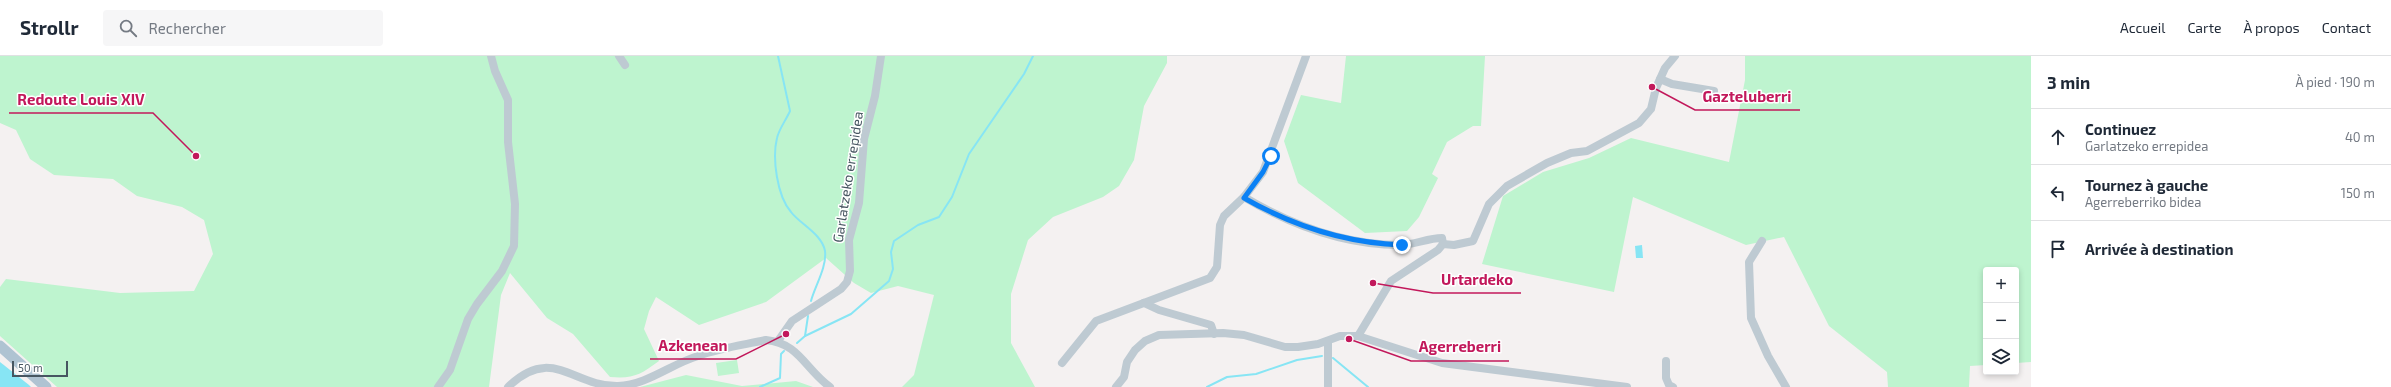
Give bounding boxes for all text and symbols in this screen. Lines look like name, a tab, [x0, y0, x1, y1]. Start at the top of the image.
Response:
search box	[103, 10, 383, 46]
text: Strollr	[20, 16, 79, 39]
icon: search	[117, 17, 139, 39]
text: Rechercher	[149, 19, 226, 37]
text: Accueil	[2120, 19, 2165, 36]
text: Carte	[2187, 19, 2222, 36]
text: À propos	[2244, 19, 2300, 36]
text: Contact	[2322, 19, 2371, 36]
text: 3 min	[2047, 72, 2090, 92]
text: À pied · 190 m	[2296, 74, 2375, 90]
callout: Gazteluberri	[1695, 83, 1800, 110]
callout: Redoute Louis XIV	[9, 86, 153, 113]
text: Gazteluberri	[1703, 87, 1791, 105]
text: Redoute Louis XIV	[17, 90, 145, 108]
street label: Garlatzeko errepidea	[829, 110, 866, 244]
text: Continuez	[2085, 120, 2156, 138]
icon: ahead	[2047, 126, 2069, 148]
text: 40 m	[2345, 129, 2375, 145]
text: Garlatzeko errepidea	[2085, 138, 2208, 154]
route start	[1262, 147, 1280, 165]
text: Tournez à gauche	[2085, 176, 2208, 194]
icon: left	[2047, 182, 2069, 204]
text: 150 m	[2341, 185, 2375, 201]
text: Agerreberriko bidea	[2085, 194, 2201, 210]
route end	[1393, 236, 1411, 254]
icon: arrive	[2047, 238, 2069, 260]
text: Arrivée à destination	[2085, 240, 2233, 258]
callout: Urtardeko	[1433, 266, 1521, 293]
map controls	[1983, 267, 2019, 375]
button: +	[1983, 267, 2019, 303]
text: Urtardeko	[1441, 270, 1513, 288]
button: −	[1983, 303, 2019, 339]
callout: Azkenean	[650, 332, 736, 359]
callout: Agerreberri	[1411, 334, 1509, 361]
text: Azkenean	[658, 336, 728, 354]
text: Agerreberri	[1419, 337, 1501, 355]
button: layers	[1983, 339, 2019, 375]
scale bar	[12, 359, 68, 378]
text: 50 m	[18, 361, 43, 374]

